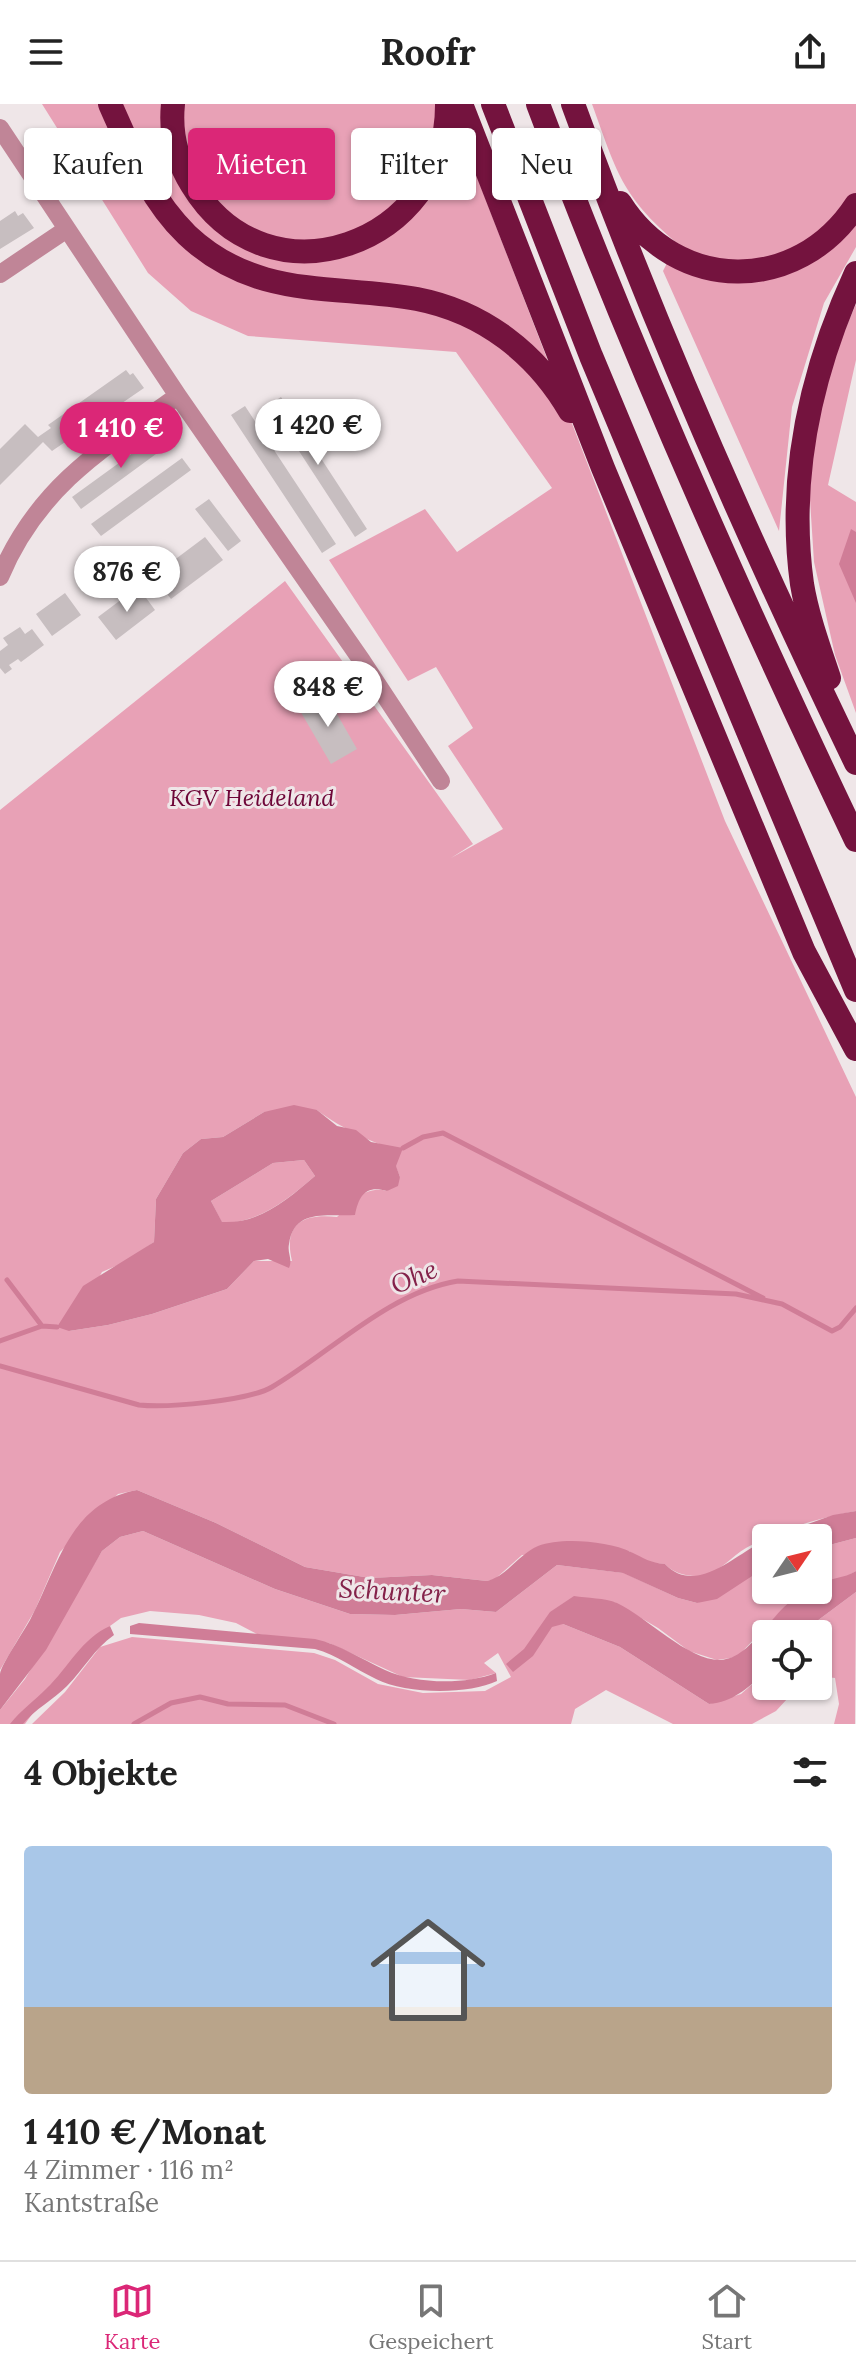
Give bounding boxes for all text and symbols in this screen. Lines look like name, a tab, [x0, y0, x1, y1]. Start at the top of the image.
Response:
text: Roofr	[380, 29, 476, 75]
icon: menu	[24, 30, 68, 74]
icon: share	[788, 30, 832, 74]
chip: Kaufen	[24, 128, 172, 200]
chip: Mieten	[188, 128, 335, 200]
chip: Filter	[351, 128, 476, 200]
chip: Neu	[492, 128, 601, 200]
pin: 1 420 €	[244, 399, 392, 467]
pin: 1 410 €	[47, 402, 195, 470]
text: 1 420 €	[273, 408, 363, 441]
text: 1 410 €	[78, 411, 164, 444]
pin: 876 €	[71, 546, 183, 614]
text: 876 €	[92, 555, 162, 588]
pin: 848 €	[272, 661, 384, 729]
text: 848 €	[292, 670, 364, 703]
park label: KGV Heideland	[169, 782, 335, 813]
water label: Ohe	[385, 1252, 442, 1301]
north arrow	[752, 1524, 832, 1604]
map controls	[752, 1524, 832, 1700]
water label: Schunter	[338, 1571, 446, 1610]
button: locate	[752, 1620, 832, 1700]
icon: filters	[788, 1750, 832, 1794]
text: 4 Objekte	[24, 1751, 178, 1794]
icon: home	[356, 1898, 500, 2042]
text: 1 410 €/Monat	[24, 2110, 266, 2153]
text: 4 Zimmer · 116 m²	[24, 2153, 234, 2186]
text: Kantstraße	[24, 2186, 159, 2219]
tab: Karte	[104, 2279, 160, 2355]
tab: Gespeichert	[368, 2279, 494, 2355]
tab: Start	[702, 2279, 752, 2355]

